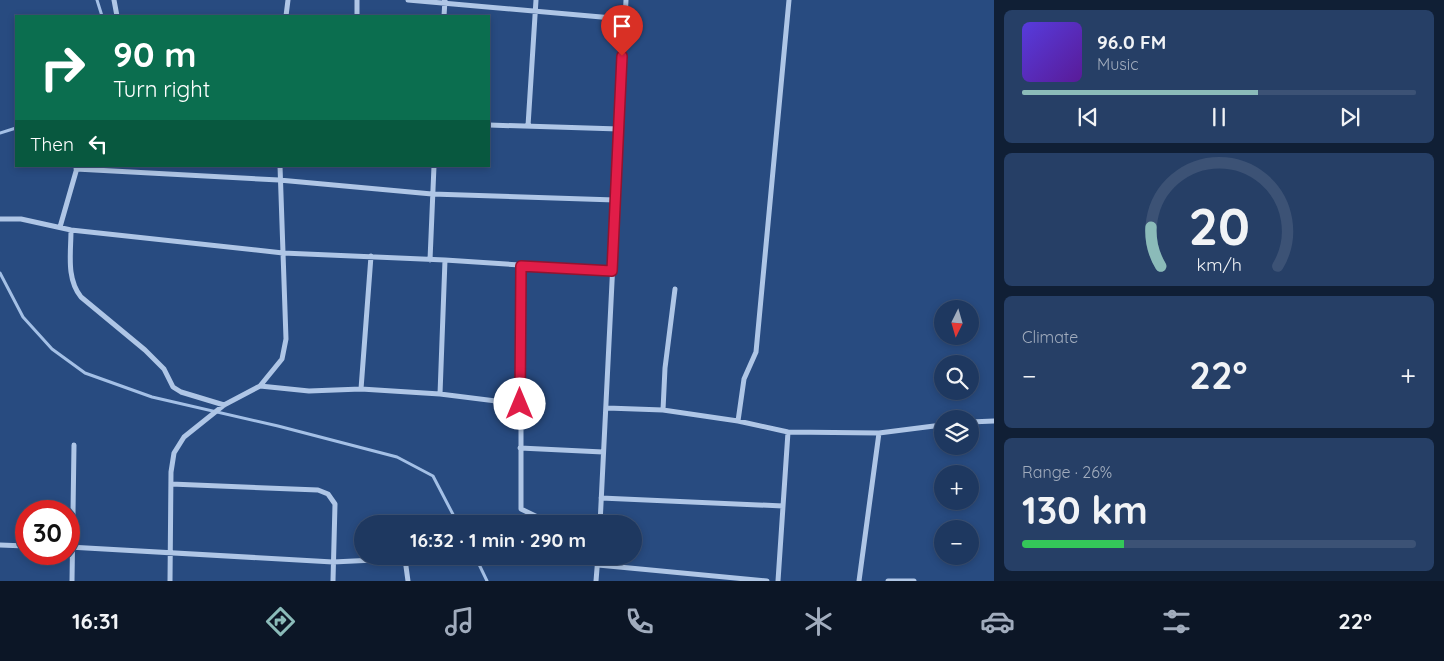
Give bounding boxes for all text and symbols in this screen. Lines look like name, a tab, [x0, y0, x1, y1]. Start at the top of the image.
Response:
pin	[601, 5, 643, 56]
icon: arrive	[608, 12, 636, 40]
text: 96.0 FM	[1097, 30, 1166, 54]
text: 90 m	[113, 32, 196, 76]
icon: right	[30, 35, 95, 100]
text: Music	[1097, 54, 1139, 74]
text: Turn right	[113, 75, 210, 103]
icon: previous	[1074, 103, 1102, 131]
icon: pause	[1205, 103, 1233, 131]
icon: next	[1336, 103, 1364, 131]
icon: left	[84, 130, 112, 158]
text: Then	[30, 132, 74, 156]
text: 20	[1188, 193, 1250, 258]
text: km/h	[1196, 253, 1242, 275]
north arrow	[934, 300, 979, 345]
map controls	[934, 300, 979, 565]
text: Climate	[1022, 327, 1078, 347]
text: 22°	[1189, 351, 1247, 399]
button: search	[934, 355, 979, 400]
text: −	[1022, 358, 1037, 393]
text: +	[1400, 358, 1416, 393]
position arrow	[493, 377, 545, 429]
button: layers	[934, 410, 979, 455]
text: Range · 26%	[1022, 462, 1112, 482]
button: +	[934, 465, 979, 510]
text: 130 km	[1022, 486, 1148, 534]
speed limit sign: 30	[15, 500, 80, 565]
button: −	[934, 520, 979, 565]
text: 16:32 · 1 min · 290 m	[410, 528, 586, 552]
icon: directions	[263, 604, 298, 639]
icon: music	[442, 604, 477, 639]
icon: phone	[622, 604, 657, 639]
icon: climate	[801, 604, 836, 639]
icon: car	[980, 604, 1015, 639]
icon: filters	[1159, 604, 1194, 639]
text: 16:31	[72, 607, 119, 635]
text: 22°	[1338, 607, 1372, 635]

